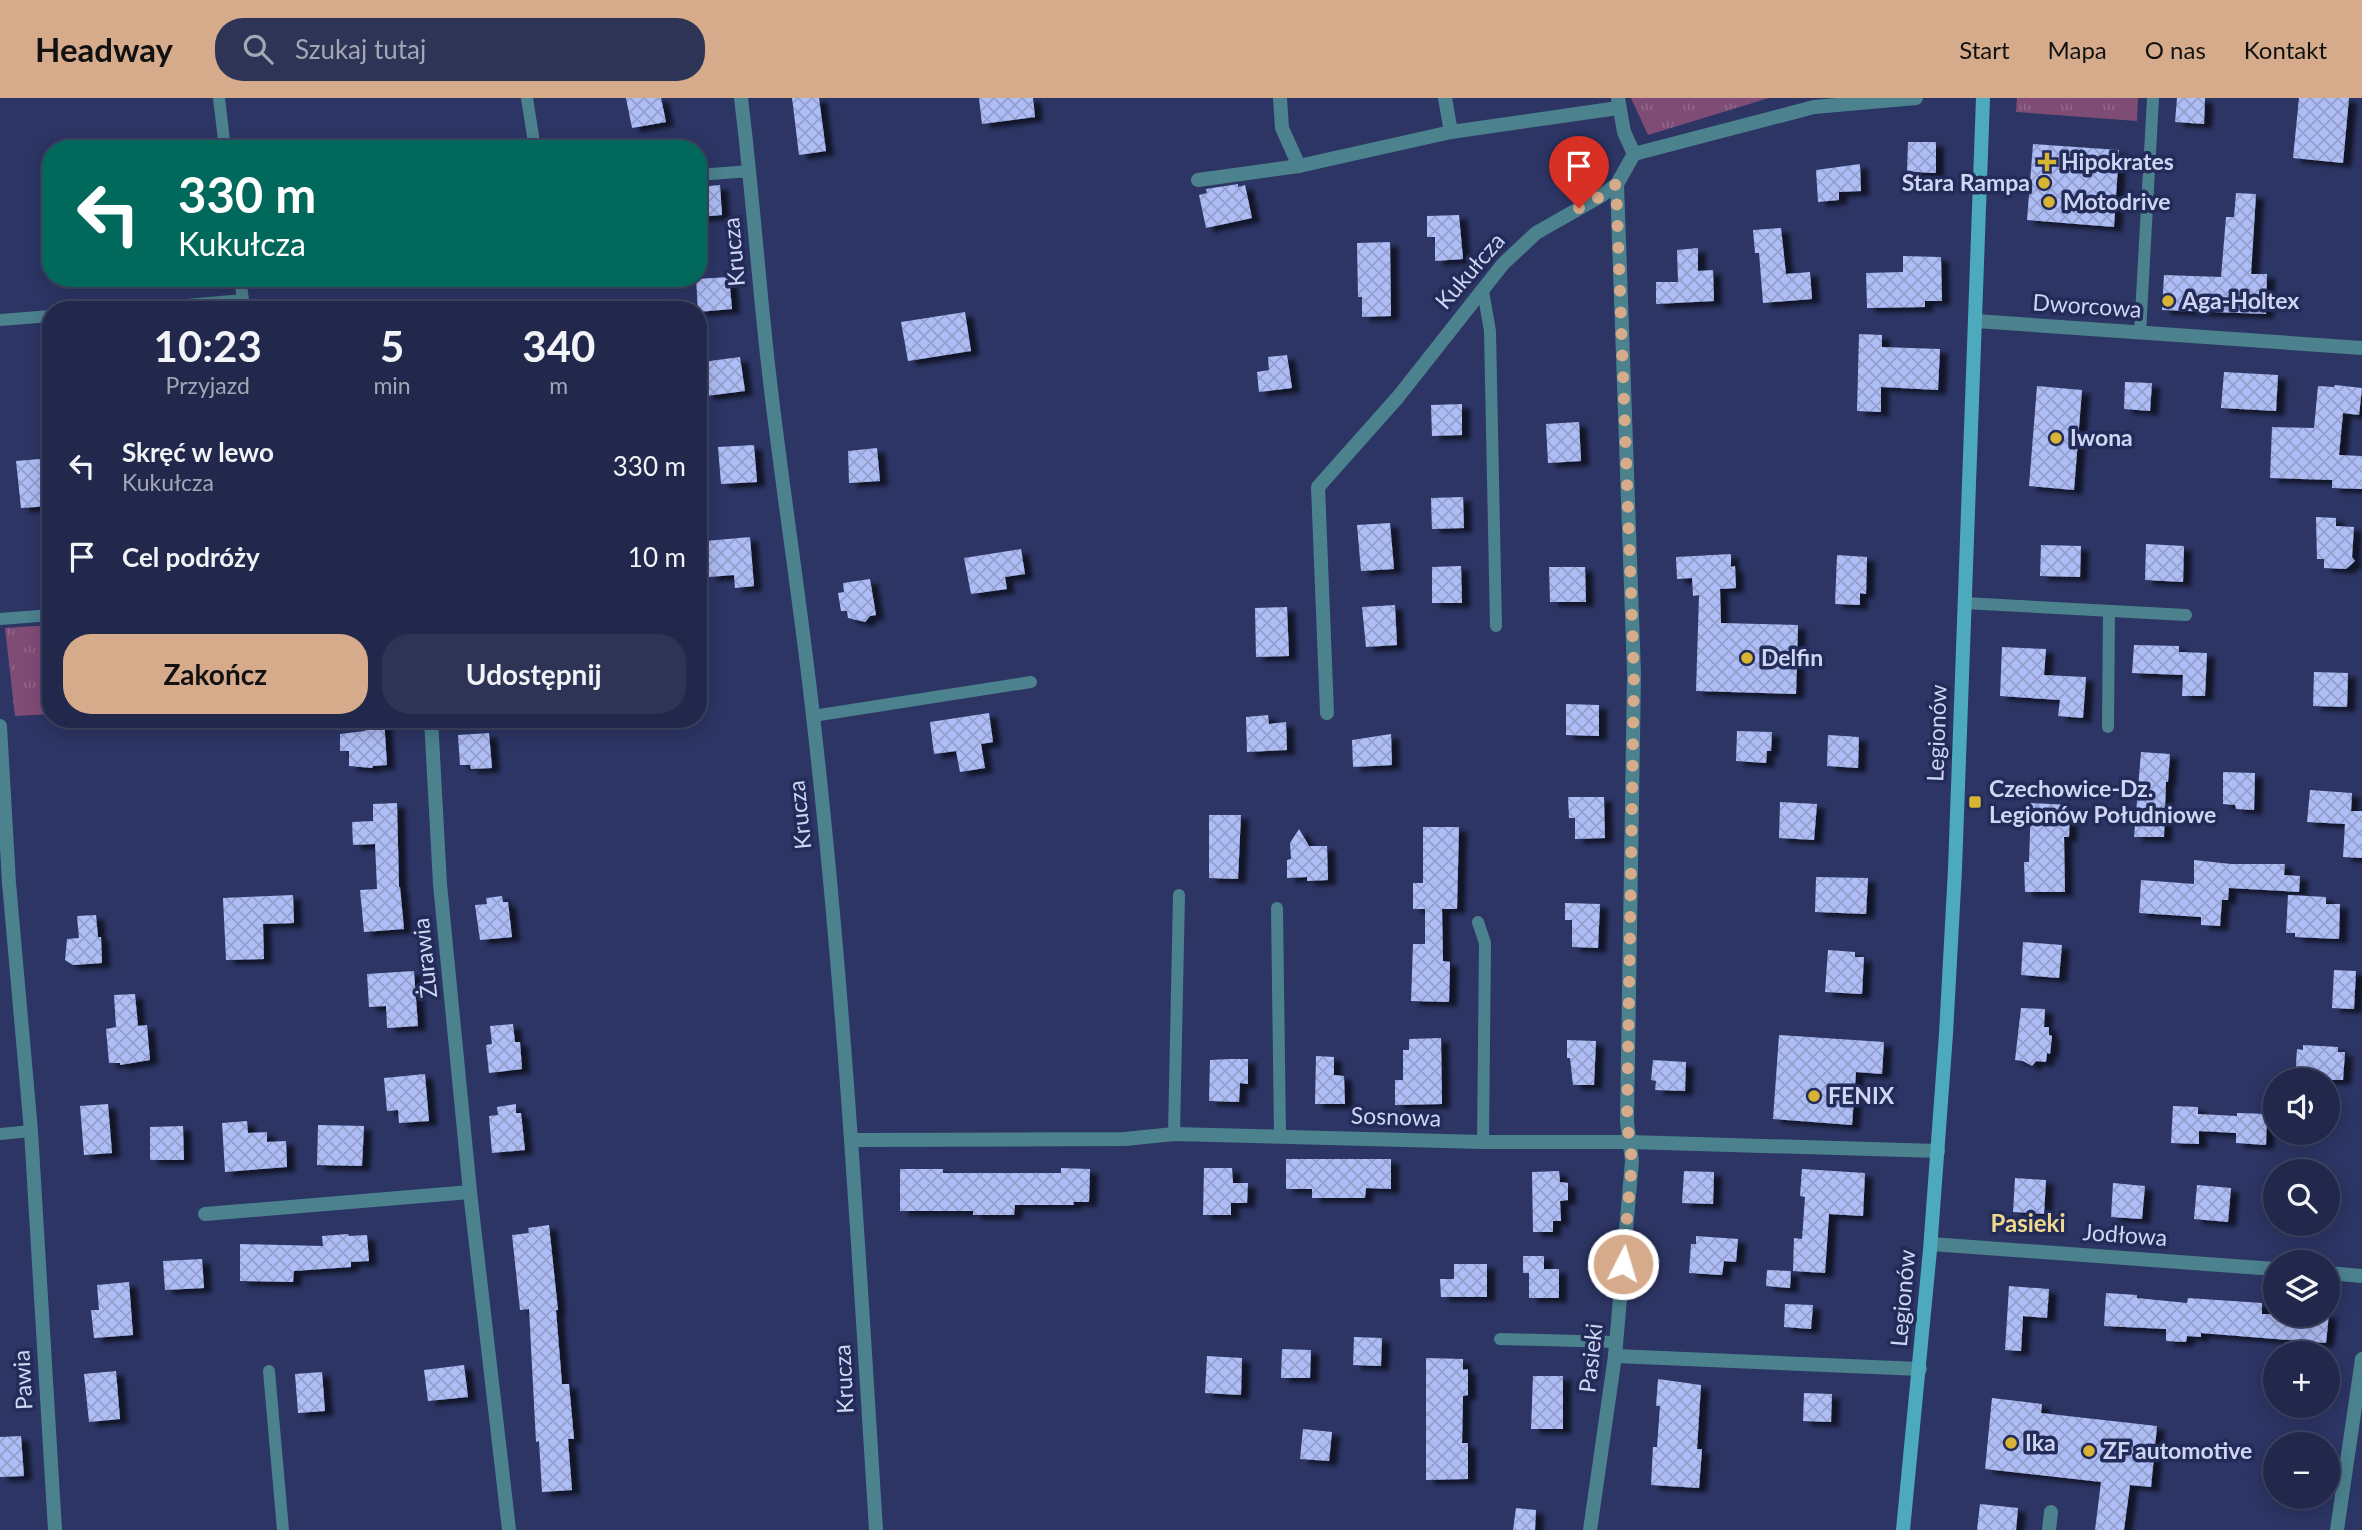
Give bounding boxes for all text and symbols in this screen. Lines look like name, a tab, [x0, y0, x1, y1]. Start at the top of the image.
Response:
search box	[215, 18, 705, 81]
text: Headway	[35, 29, 173, 69]
icon: search	[239, 30, 277, 68]
text: Szukaj tutaj	[295, 33, 426, 65]
text: Start	[1959, 35, 2010, 64]
text: Mapa	[2048, 35, 2107, 64]
text: O nas	[2145, 35, 2206, 64]
text: Kontakt	[2244, 35, 2327, 64]
pin	[1549, 136, 1609, 208]
icon: arrive	[1560, 147, 1598, 185]
place label: Hipokrates	[2061, 147, 2174, 175]
marker: Hipokrates	[2039, 154, 2055, 170]
text: 330 m	[178, 165, 316, 223]
icon: left	[63, 168, 154, 259]
place label: Stara Rampa	[1902, 168, 2030, 196]
marker: Stara Rampa	[2036, 175, 2052, 191]
place label: Motodrive	[2063, 187, 2171, 215]
marker: Motodrive	[2041, 194, 2057, 210]
street label: Krucza	[716, 216, 750, 288]
text: Kukułcza	[178, 224, 306, 263]
street label: Kukułcza	[1429, 226, 1510, 314]
place label: Aga-Holtex	[2181, 286, 2299, 314]
street label: Dworcowa	[2032, 287, 2143, 323]
marker: Aga-Holtex	[2160, 293, 2176, 309]
text: 10:23	[154, 321, 262, 371]
text: 5	[380, 321, 404, 371]
text: 340	[522, 321, 595, 371]
text: Przyjazd	[166, 371, 250, 399]
text: min	[373, 371, 411, 399]
text: m	[549, 371, 568, 399]
place label: Iwona	[2070, 423, 2133, 451]
marker: Iwona	[2048, 430, 2064, 446]
text: Skręć w lewo	[122, 436, 274, 468]
icon: left	[63, 447, 101, 485]
text: 330 m	[613, 450, 686, 482]
text: Kukułcza	[122, 468, 214, 496]
icon: arrive	[63, 538, 101, 576]
text: Cel podróży	[122, 541, 260, 573]
text: 10 m	[628, 541, 686, 573]
button: Zakończ	[63, 634, 368, 714]
button: Udostępnij	[382, 634, 686, 714]
place label: Delfin	[1761, 643, 1823, 671]
marker: Delfin	[1739, 650, 1755, 666]
street label: Legionów	[1920, 684, 1952, 782]
place label: Czechowice-Dz. Legionów Południowe	[1989, 774, 2216, 828]
street label: Krucza	[781, 779, 817, 851]
marker: Czechowice-Dz. Legionów Południowe	[1967, 794, 1983, 810]
street label: Żurawia	[406, 917, 442, 1000]
map controls	[2263, 1068, 2340, 1509]
button: sound	[2263, 1068, 2340, 1145]
place label: FENIX	[1828, 1081, 1895, 1109]
marker: FENIX	[1806, 1088, 1822, 1104]
street label: Sosnowa	[1350, 1100, 1442, 1132]
button: search	[2263, 1159, 2340, 1236]
district label: Pasieki	[1990, 1208, 2066, 1237]
street label: Jodłowa	[2082, 1217, 2168, 1251]
position arrow	[1586, 1227, 1660, 1301]
street label: Legionów	[1884, 1248, 1920, 1348]
button: layers	[2263, 1250, 2340, 1327]
street label: Pasieki	[1572, 1322, 1608, 1394]
button: +	[2263, 1341, 2340, 1418]
street label: Krucza	[827, 1344, 859, 1414]
street label: Pawia	[6, 1349, 38, 1411]
place label: Ika	[2025, 1428, 2056, 1456]
button: −	[2263, 1432, 2340, 1509]
marker: Ika	[2003, 1435, 2019, 1451]
place label: ZF automotive	[2103, 1436, 2252, 1464]
marker: ZF automotive	[2081, 1443, 2097, 1459]

